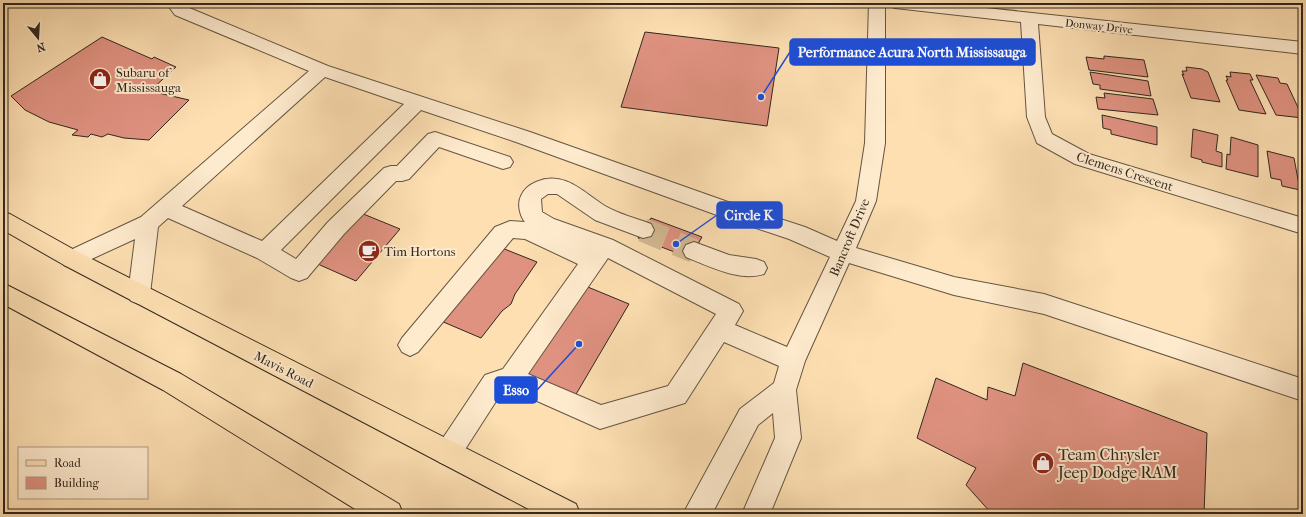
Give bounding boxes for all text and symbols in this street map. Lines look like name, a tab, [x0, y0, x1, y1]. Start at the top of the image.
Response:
street label: Donway Drive	[1064, 16, 1134, 37]
north arrow	[18, 18, 58, 58]
callout: Performance Acura North Mississauga	[790, 39, 1035, 65]
text: N	[34, 40, 47, 55]
text: Performance Acura North Mississauga	[798, 44, 1027, 61]
place label: Subaru of Mississauga	[116, 65, 182, 95]
shop icon: Subaru of Mississauga	[87, 66, 113, 92]
street label: Clemens Crescent	[1075, 149, 1175, 194]
street label: Bancroft Drive	[826, 196, 873, 278]
callout: Circle K	[717, 202, 782, 228]
text: Circle K	[724, 207, 774, 224]
cafe icon: Tim Hortons	[356, 238, 382, 264]
place label: Tim Hortons	[384, 244, 456, 259]
street label: Mavis Road	[252, 348, 317, 391]
callout: Esso	[495, 377, 537, 403]
text: Esso	[503, 382, 529, 399]
place label: Team Chrysler Jeep Dodge RAM	[1056, 445, 1178, 482]
legend	[18, 447, 148, 499]
shop icon: Team Chrysler Jeep Dodge RAM	[1030, 450, 1056, 476]
text: Road	[54, 456, 81, 470]
text: Building	[54, 476, 99, 490]

